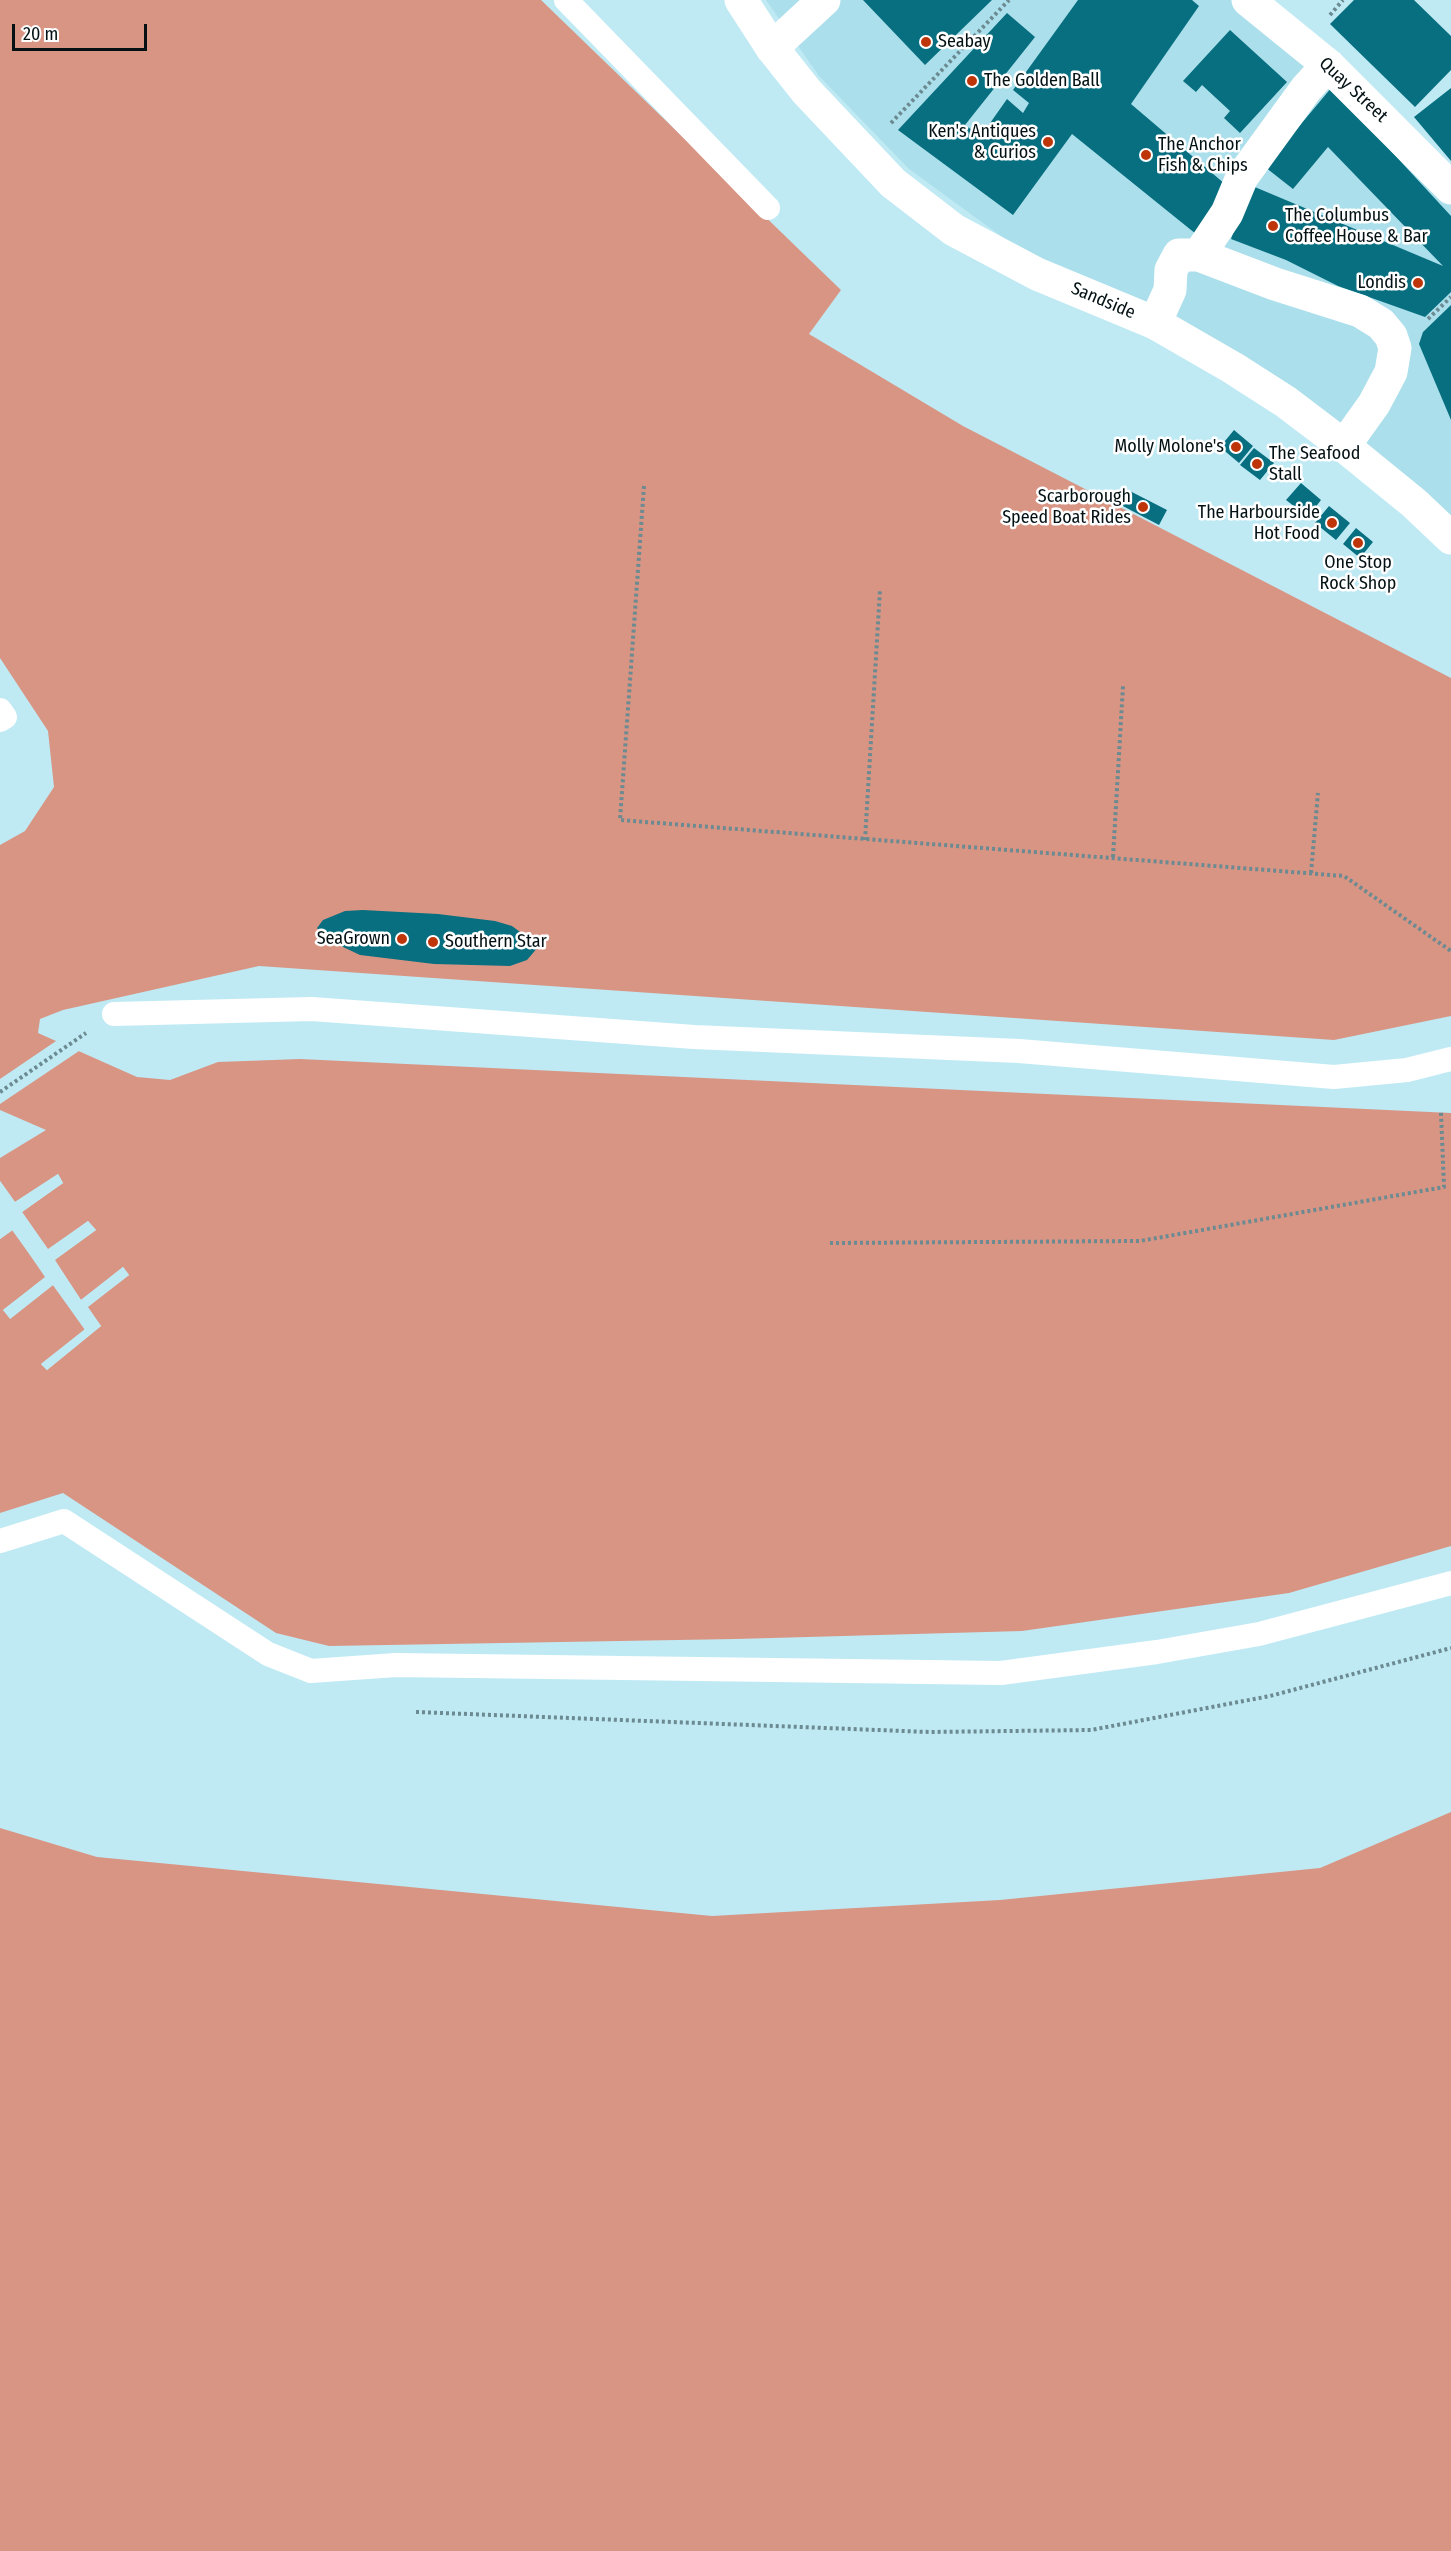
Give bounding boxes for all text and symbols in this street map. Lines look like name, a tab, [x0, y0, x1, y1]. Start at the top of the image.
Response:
scale bar	[15, 12, 150, 50]
text: 20 m	[23, 23, 58, 45]
place label: Seabay	[938, 31, 990, 53]
marker: Seabay	[919, 35, 933, 49]
street label: Quay Street	[1314, 53, 1392, 127]
place label: The Golden Ball	[984, 70, 1100, 92]
marker: The Golden Ball	[965, 74, 979, 88]
place label: Ken's Antiques & Curios	[928, 121, 1036, 164]
place label: The Anchor Fish & Chips	[1158, 134, 1248, 176]
marker: Ken's Antiques & Curios	[1041, 135, 1055, 149]
marker: The Anchor Fish & Chips	[1139, 148, 1153, 162]
place label: The Columbus Coffee House & Bar	[1285, 205, 1428, 248]
marker: The Columbus Coffee House & Bar	[1266, 219, 1280, 233]
place label: Londis	[1358, 272, 1406, 294]
marker: Londis	[1411, 276, 1425, 290]
street label: Sandside	[1068, 278, 1138, 324]
place label: Molly Molone's	[1114, 436, 1224, 458]
marker: Molly Molone's	[1229, 440, 1243, 454]
place label: The Seafood Stall	[1269, 443, 1360, 486]
marker: The Seafood Stall	[1250, 457, 1264, 471]
place label: Scarborough Speed Boat Rides	[1002, 486, 1131, 528]
marker: Scarborough Speed Boat Rides	[1136, 500, 1150, 514]
place label: The Harbourside Hot Food	[1198, 502, 1320, 544]
marker: The Harbourside Hot Food	[1325, 516, 1339, 530]
marker: One Stop Rock Shop	[1351, 536, 1365, 550]
place label: One Stop Rock Shop	[1320, 552, 1396, 594]
place label: SeaGrown	[317, 928, 390, 950]
place label: Southern Star	[445, 931, 547, 953]
marker: SeaGrown	[395, 932, 409, 946]
marker: Southern Star	[426, 935, 440, 949]

